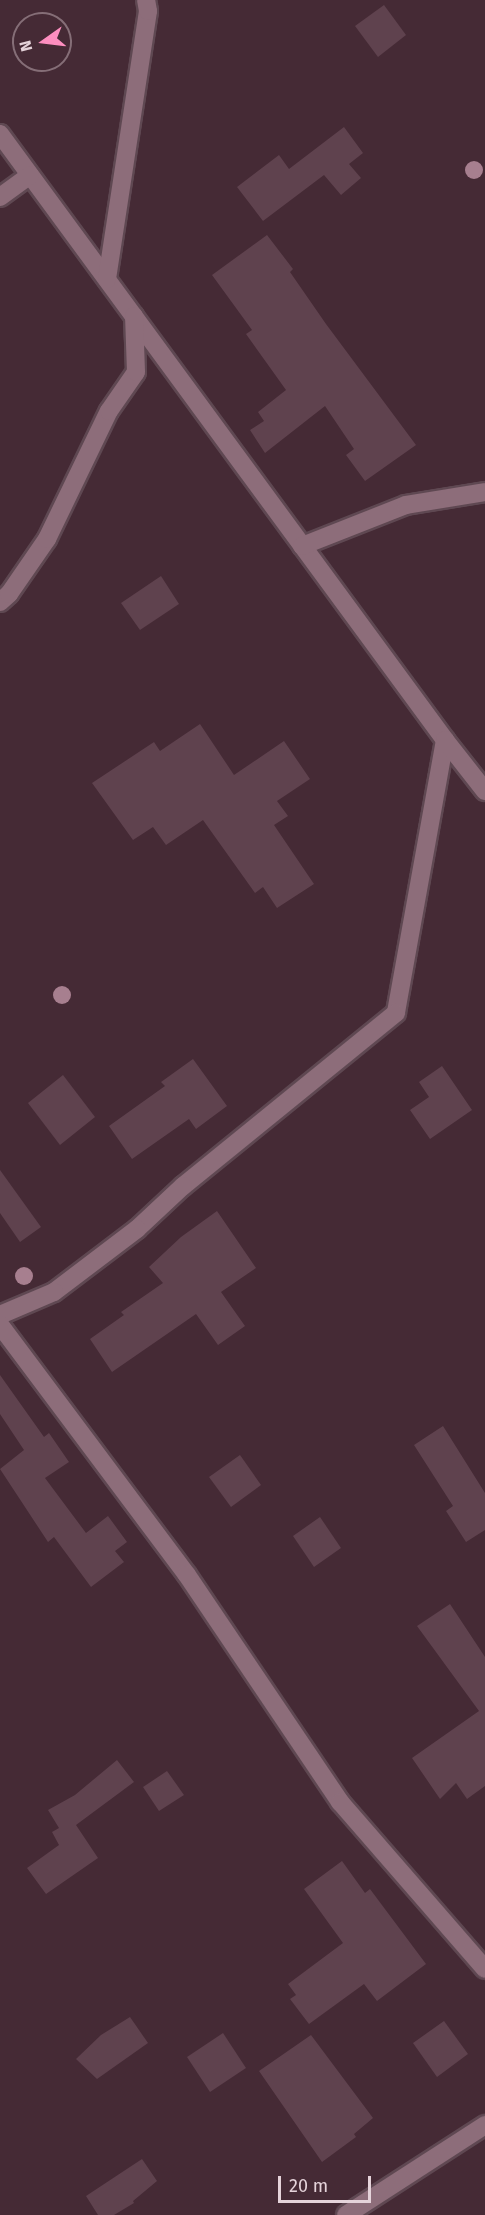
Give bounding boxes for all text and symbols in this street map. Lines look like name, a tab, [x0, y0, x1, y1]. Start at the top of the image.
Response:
north arrow	[12, 12, 72, 72]
text: N	[15, 39, 36, 53]
scale bar	[281, 2164, 374, 2202]
text: 20 m	[289, 2175, 328, 2197]

